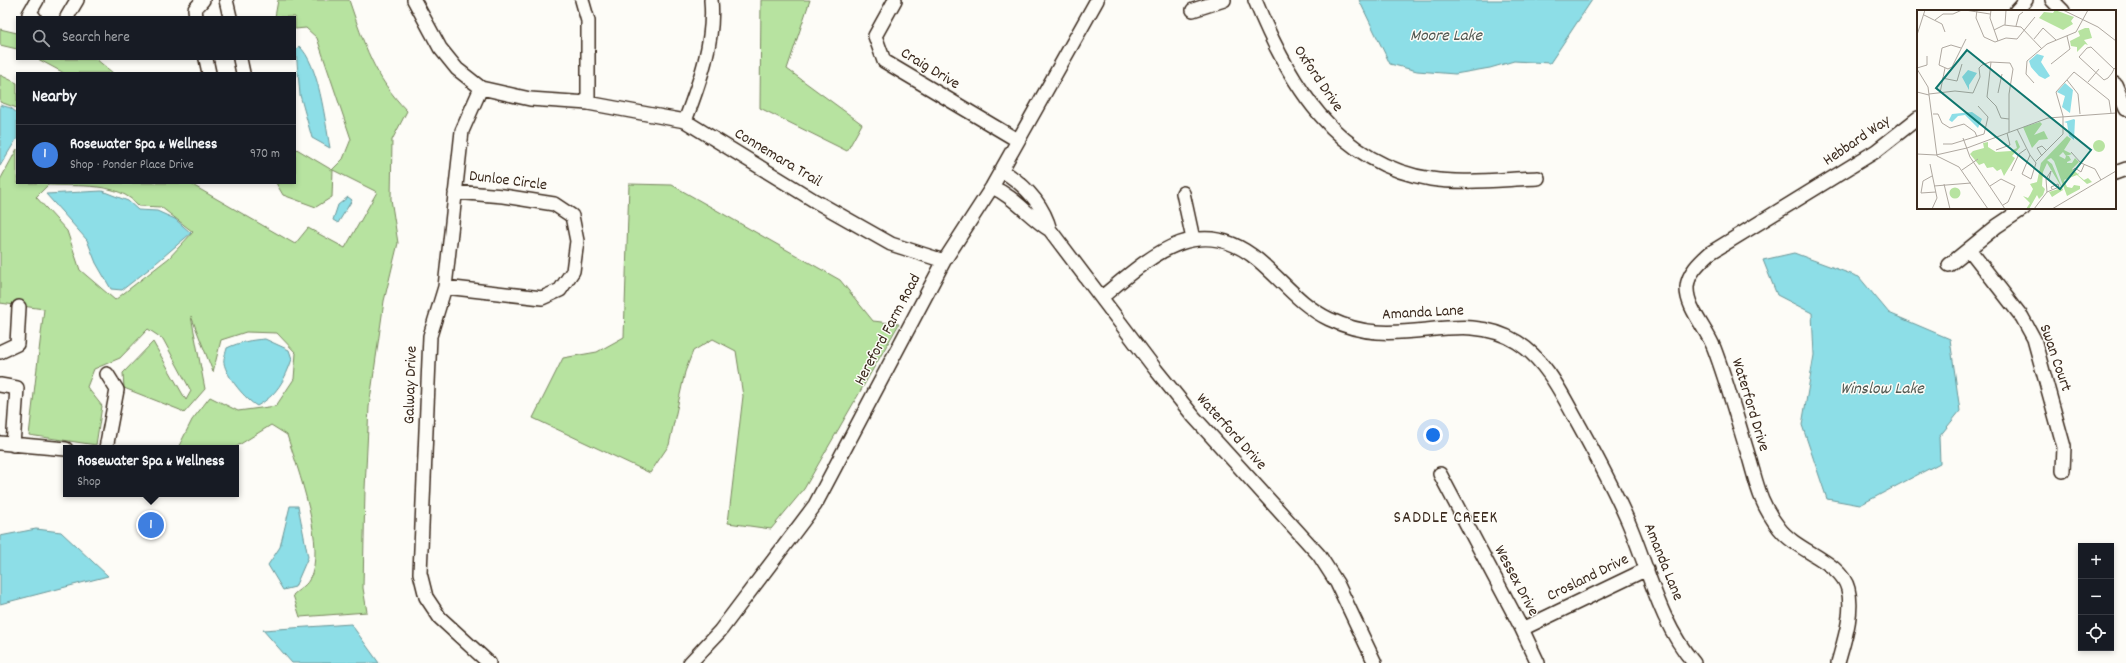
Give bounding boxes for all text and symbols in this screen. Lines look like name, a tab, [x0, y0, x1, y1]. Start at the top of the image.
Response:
inset map	[1917, 10, 2116, 209]
search box	[16, 16, 296, 60]
water label: Moore Lake	[1410, 25, 1484, 49]
icon: search	[30, 27, 52, 49]
text: Search here	[62, 27, 130, 49]
street label: Oxford Drive	[1287, 41, 1349, 117]
street label: Craig Drive	[896, 42, 964, 96]
text: Nearby	[32, 86, 76, 110]
street label: Hebbard Way	[1819, 110, 1896, 172]
street label: Connemara Trail	[730, 123, 827, 193]
text: Rosewater Spa & Wellness	[70, 134, 217, 156]
text: 1	[44, 145, 46, 164]
text: 970 m	[250, 145, 280, 164]
text: Shop · Ponder Place Drive	[70, 156, 194, 175]
street label: Dunloe Circle	[468, 165, 548, 197]
street label: Hereford Farm Road	[849, 270, 927, 390]
street label: Amanda Lane	[1382, 299, 1464, 327]
street label: Swan Court	[2033, 321, 2077, 395]
street label: Galway Drive	[398, 346, 424, 424]
street label: Waterford Drive	[1725, 356, 1775, 454]
water label: Winslow Lake	[1840, 378, 1925, 402]
street label: Waterford Drive	[1190, 389, 1272, 475]
your location	[1423, 425, 1443, 445]
popup	[63, 445, 239, 497]
text: Rosewater Spa & Wellness	[77, 451, 225, 473]
text: Shop	[77, 473, 101, 492]
district label: SADDLE CREEK	[1394, 507, 1498, 531]
pin: 1	[138, 510, 164, 540]
street label: Amanda Lane	[1637, 520, 1689, 604]
street label: Wessex Drive	[1488, 542, 1544, 620]
map controls	[2078, 543, 2114, 651]
button: +	[2078, 543, 2114, 579]
street label: Crosland Drive	[1543, 548, 1633, 608]
button: −	[2078, 579, 2114, 615]
button: locate	[2078, 615, 2114, 651]

